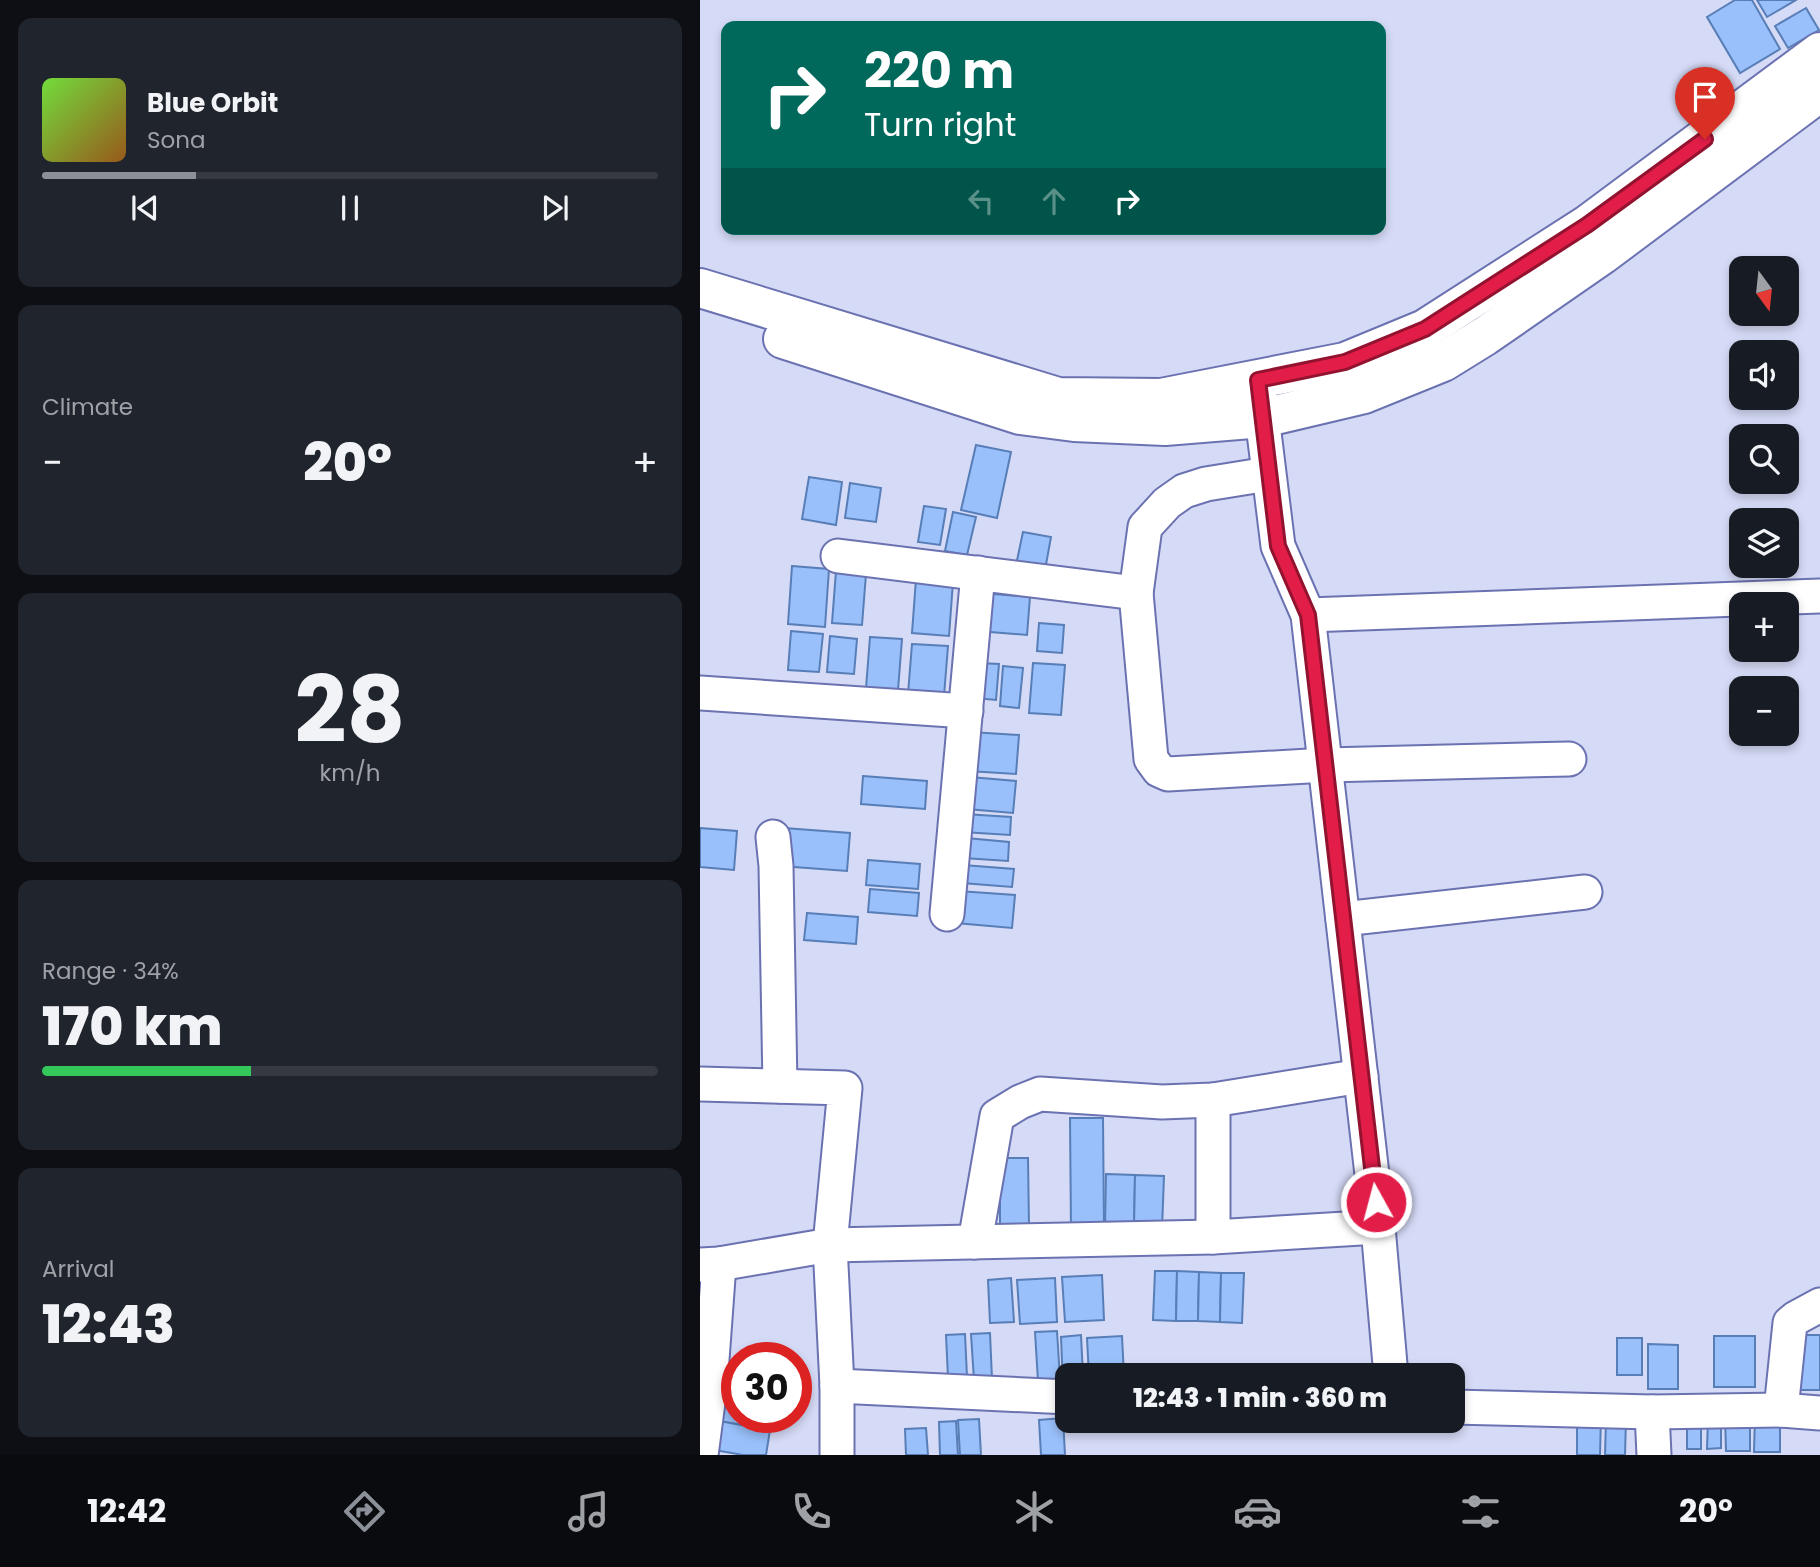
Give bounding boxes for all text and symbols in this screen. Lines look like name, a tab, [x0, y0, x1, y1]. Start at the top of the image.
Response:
text: 220 m	[864, 37, 1014, 105]
icon: right	[749, 49, 840, 140]
pin	[1675, 67, 1735, 139]
icon: arrive	[1686, 78, 1724, 116]
text: Blue Orbit	[147, 85, 278, 121]
text: Turn right	[864, 102, 1016, 147]
text: Sona	[147, 124, 206, 156]
icon: left	[962, 182, 1000, 220]
icon: ahead	[1035, 182, 1073, 220]
icon: right	[1108, 182, 1146, 220]
icon: previous	[126, 189, 164, 227]
icon: pause	[331, 189, 369, 227]
icon: next	[536, 189, 574, 227]
north arrow	[1729, 256, 1799, 326]
map controls	[1729, 256, 1799, 746]
button: sound	[1729, 340, 1799, 410]
text: Climate	[42, 391, 133, 423]
button: search	[1729, 424, 1799, 494]
text: 20°	[303, 426, 392, 499]
text: −	[42, 436, 63, 489]
text: +	[632, 436, 658, 489]
button: layers	[1729, 508, 1799, 578]
button: +	[1729, 592, 1799, 662]
text: 28	[295, 646, 405, 774]
button: −	[1729, 676, 1799, 746]
text: km/h	[319, 757, 381, 789]
text: Range · 34%	[42, 955, 179, 987]
text: 170 km	[42, 990, 223, 1063]
position arrow	[1339, 1165, 1413, 1239]
text: Arrival	[42, 1253, 114, 1285]
text: 12:43	[42, 1288, 175, 1361]
speed limit sign: 30	[721, 1342, 812, 1433]
text: 12:43 · 1 min · 360 m	[1133, 1380, 1387, 1416]
icon: directions	[340, 1487, 389, 1536]
icon: music	[564, 1487, 613, 1536]
icon: phone	[787, 1487, 836, 1536]
icon: climate	[1010, 1487, 1059, 1536]
icon: car	[1233, 1487, 1282, 1536]
icon: filters	[1456, 1487, 1505, 1536]
text: 12:42	[87, 1488, 166, 1533]
text: 20°	[1679, 1488, 1733, 1533]

